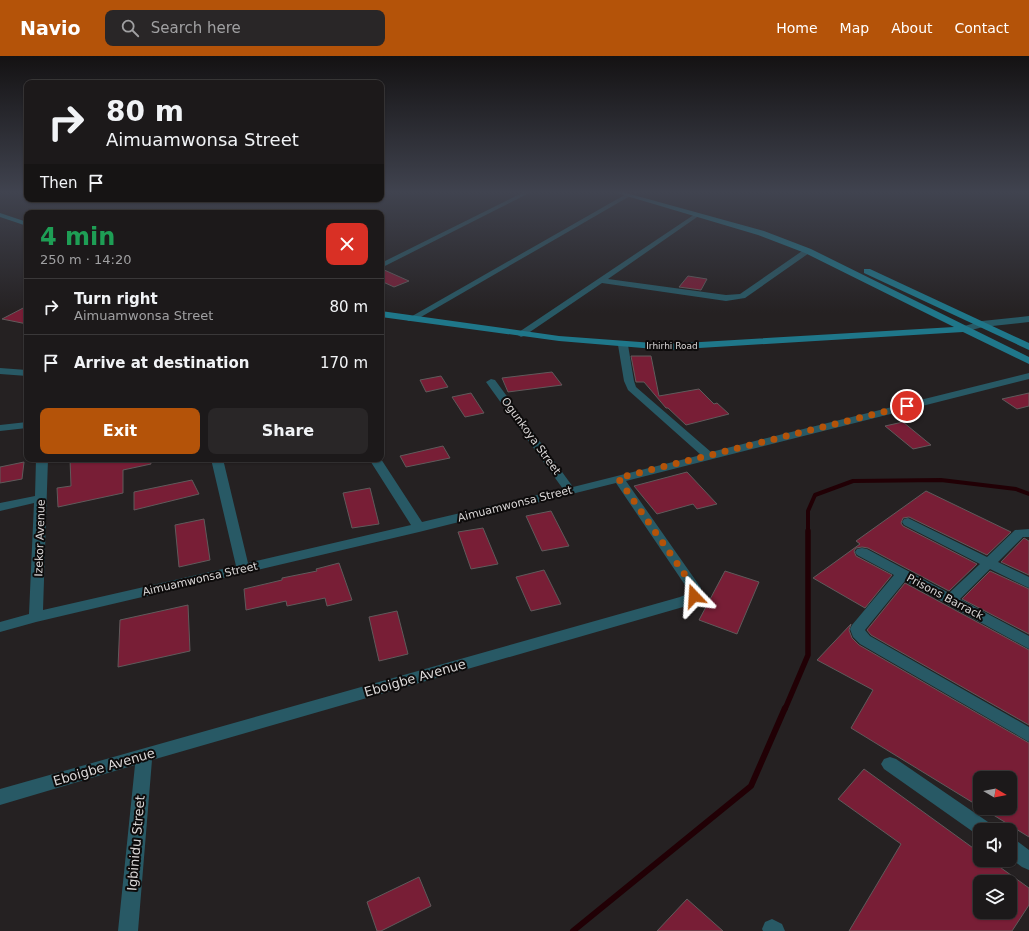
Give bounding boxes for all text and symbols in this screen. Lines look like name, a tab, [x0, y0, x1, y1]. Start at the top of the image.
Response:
search box	[105, 10, 385, 46]
text: Navio	[20, 17, 81, 39]
icon: search	[119, 17, 141, 39]
text: Search here	[151, 19, 241, 37]
text: Home	[776, 20, 818, 36]
text: Map	[840, 20, 869, 36]
text: About	[891, 20, 933, 36]
text: Contact	[955, 20, 1009, 36]
text: 80 m	[106, 95, 184, 128]
icon: right	[40, 96, 92, 148]
text: Aimuamwonsa Street	[106, 129, 299, 150]
icon: arrive	[85, 172, 107, 194]
text: Then	[40, 174, 77, 192]
text: 4 min	[40, 223, 115, 251]
button: close	[326, 223, 368, 265]
text: 250 m · 14:20	[40, 252, 131, 267]
text: Turn right	[74, 290, 158, 308]
icon: right	[40, 296, 62, 318]
text: 80 m	[330, 298, 368, 316]
text: Aimuamwonsa Street	[74, 308, 213, 323]
street label: Irhirhi Road	[646, 341, 698, 351]
icon: arrive	[40, 352, 62, 374]
text: Arrive at destination	[74, 354, 249, 372]
text: 170 m	[320, 354, 368, 372]
pin	[890, 389, 924, 423]
street label: Ogunkoya Street	[499, 395, 564, 478]
icon: arrive	[896, 395, 918, 417]
button: Exit	[40, 408, 200, 454]
button: Share	[208, 408, 368, 454]
street label: Aimuamwonsa Street	[456, 483, 574, 525]
street label: Izekor Avenue	[32, 499, 48, 577]
street label: Aimuamwonsa Street	[141, 559, 260, 599]
street label: Prisons Barrack	[904, 571, 986, 623]
position arrow	[673, 575, 715, 617]
street label: Eboigbe Avenue	[362, 656, 468, 700]
street label: Eboigbe Avenue	[51, 745, 157, 789]
north arrow	[973, 771, 1017, 815]
map controls	[973, 771, 1017, 919]
street label: Igbinidu Street	[124, 795, 148, 891]
button: sound	[973, 823, 1017, 867]
button: layers	[973, 875, 1017, 919]

